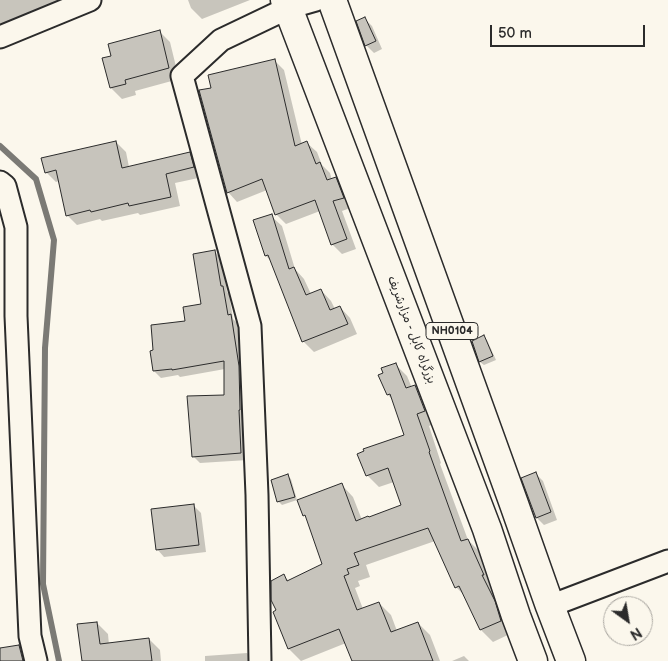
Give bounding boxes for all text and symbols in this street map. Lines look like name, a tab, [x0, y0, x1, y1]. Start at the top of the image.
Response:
scale bar	[493, 15, 648, 47]
text: 50 m	[498, 24, 532, 43]
street label: بزرگراه کابل - مزارشریف	[384, 274, 438, 386]
road number: NH0104	[426, 322, 478, 340]
north arrow	[603, 596, 653, 646]
text: N	[627, 623, 645, 643]

